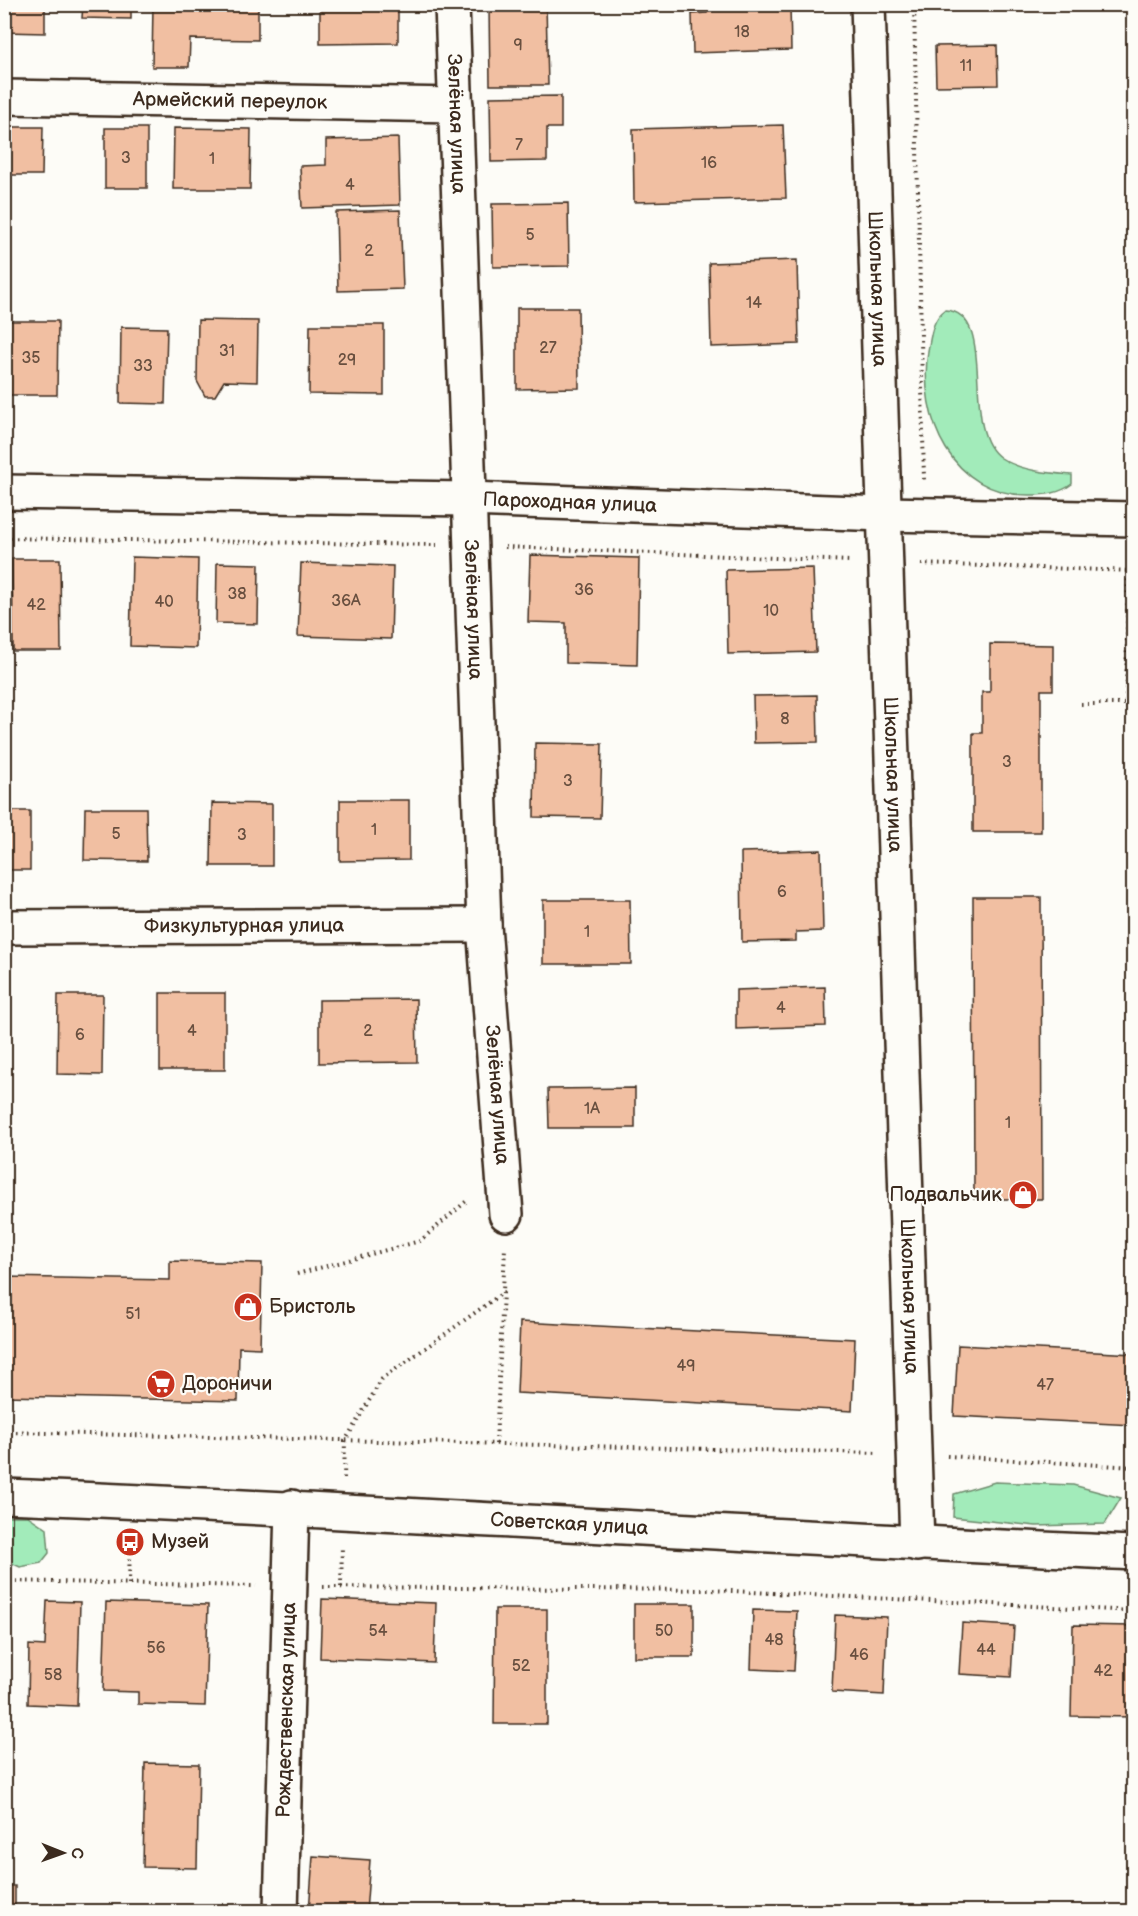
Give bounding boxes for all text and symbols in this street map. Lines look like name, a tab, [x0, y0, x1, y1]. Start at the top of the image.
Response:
house number: 18	[734, 23, 750, 42]
house number: 9	[513, 36, 523, 55]
street label: Зелёная улица	[442, 53, 471, 195]
house number: 11	[960, 57, 972, 76]
street label: Армейский переулок	[132, 87, 328, 115]
house number: 7	[515, 136, 523, 155]
house number: 3	[121, 149, 131, 168]
house number: 1	[209, 150, 215, 169]
house number: 16	[701, 154, 717, 173]
house number: 4	[345, 176, 355, 195]
street label: Школьная улица	[863, 210, 892, 368]
house number: 5	[525, 226, 535, 245]
house number: 2	[364, 242, 374, 261]
house number: 14	[746, 294, 762, 313]
house number: 27	[539, 339, 557, 358]
house number: 31	[219, 342, 235, 361]
house number: 35	[21, 349, 41, 368]
house number: 29	[338, 351, 356, 370]
house number: 33	[133, 357, 153, 376]
street label: Пароходная улица	[482, 488, 658, 518]
street label: Зелёная улица	[459, 539, 487, 680]
house number: 36	[574, 581, 594, 600]
house number: 38	[227, 585, 247, 604]
house number: 36А	[331, 592, 361, 611]
house number: 40	[154, 593, 174, 612]
house number: 42	[26, 596, 46, 615]
house number: 10	[763, 602, 779, 621]
street label: Школьная улица	[878, 696, 907, 853]
house number: 8	[780, 710, 790, 729]
house number: 3	[1002, 753, 1012, 772]
house number: 3	[563, 772, 573, 791]
house number: 1	[371, 821, 377, 840]
house number: 5	[111, 825, 121, 844]
house number: 3	[237, 826, 247, 845]
house number: 6	[777, 883, 787, 902]
street label: Физкультурная улица	[144, 914, 345, 938]
house number: 1	[584, 923, 590, 942]
house number: 4	[776, 999, 786, 1018]
house number: 4	[187, 1022, 197, 1041]
house number: 2	[363, 1022, 373, 1041]
street label: Зелёная улица	[480, 1024, 514, 1166]
house number: 6	[75, 1026, 85, 1045]
house number: 1А	[584, 1100, 600, 1119]
house number: 1	[1005, 1114, 1011, 1133]
shop icon: Подвальчик	[1007, 1179, 1039, 1211]
place label: Подвальчик	[889, 1183, 1002, 1207]
street label: Школьная улица	[895, 1218, 924, 1375]
shop icon: Бристоль	[232, 1291, 264, 1323]
place label: Бристоль	[269, 1295, 356, 1319]
house number: 51	[125, 1305, 141, 1324]
house number: 49	[676, 1357, 696, 1376]
supermarket icon: Дороничи	[145, 1368, 177, 1400]
place label: Дороничи	[182, 1372, 272, 1396]
house number: 47	[1036, 1376, 1054, 1395]
street label: Советская улица	[490, 1508, 649, 1540]
bus stop icon: Музей	[114, 1526, 146, 1558]
place label: Музей	[151, 1530, 209, 1554]
street label: Рождественская улица	[272, 1602, 301, 1818]
house number: 54	[369, 1622, 388, 1641]
house number: 50	[655, 1622, 673, 1641]
house number: 48	[764, 1631, 784, 1650]
house number: 56	[147, 1639, 166, 1658]
house number: 44	[976, 1641, 996, 1660]
house number: 46	[849, 1646, 869, 1665]
house number: 52	[512, 1657, 531, 1676]
house number: 42	[1093, 1662, 1113, 1681]
house number: 58	[44, 1666, 62, 1685]
north arrow	[33, 1823, 93, 1883]
text: С	[67, 1848, 86, 1859]

